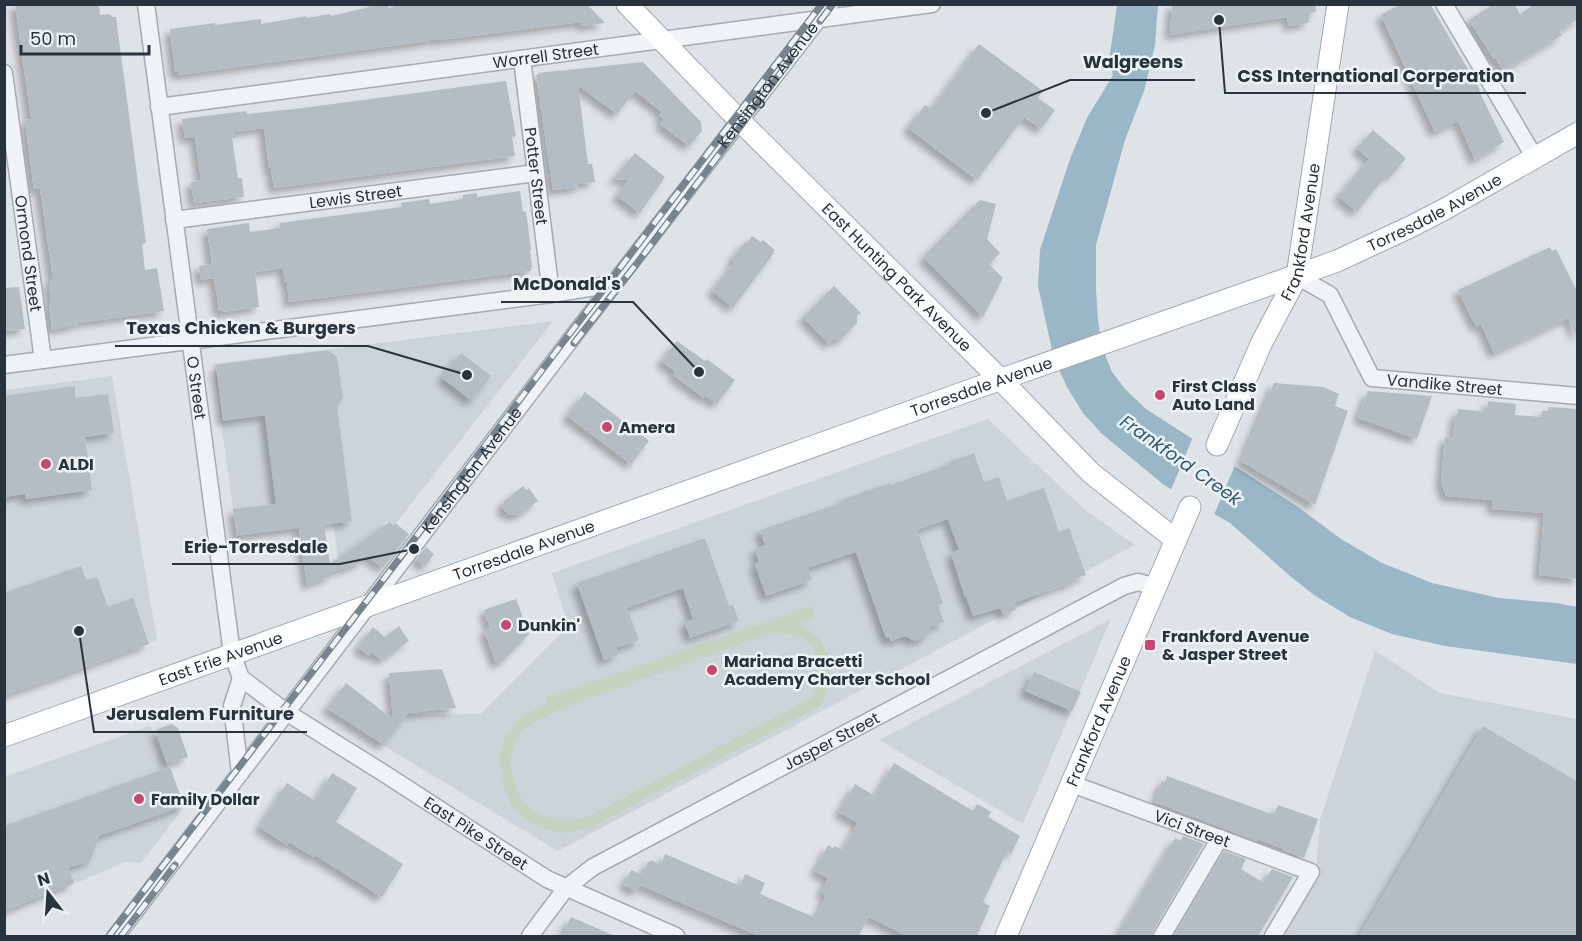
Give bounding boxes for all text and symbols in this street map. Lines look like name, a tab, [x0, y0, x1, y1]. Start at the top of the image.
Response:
street label: Kensington Avenue	[711, 17, 824, 153]
scale bar	[21, 18, 148, 56]
text: 50 m	[30, 26, 76, 51]
street label: Worrell Street	[491, 37, 600, 74]
callout: Walgreens	[1070, 44, 1195, 80]
text: Walgreens	[1083, 49, 1183, 74]
callout: CSS International Corperation	[1225, 57, 1526, 93]
text: CSS International Corperation	[1237, 63, 1515, 88]
street label: Potter Street	[519, 126, 554, 226]
street label: Frankford Avenue	[1275, 162, 1325, 304]
street label: Torresdale Avenue	[1363, 167, 1506, 257]
street label: Lewis Street	[308, 179, 403, 214]
street label: Ormond Street	[9, 194, 48, 313]
street label: East Hunting Park Avenue	[817, 197, 977, 357]
callout: McDonald's	[501, 266, 633, 302]
text: McDonald's	[513, 271, 621, 296]
callout: Texas Chicken & Burgers	[115, 310, 368, 346]
text: Texas Chicken & Burgers	[126, 315, 356, 340]
street label: Torresdale Avenue	[907, 351, 1055, 422]
street label: O Street	[181, 355, 212, 421]
street label: Vandike Street	[1386, 368, 1504, 401]
place label: First Class Auto Land	[1172, 375, 1257, 416]
marker: First Class Auto Land	[1153, 388, 1167, 402]
street label: Kensington Avenue	[415, 402, 527, 538]
water label: Frankford Creek	[1115, 409, 1247, 512]
place label: Amera	[619, 416, 675, 439]
marker: Amera	[600, 420, 614, 434]
place label: ALDI	[58, 453, 94, 476]
marker: ALDI	[39, 457, 53, 471]
street label: Torresdale Avenue	[450, 514, 598, 586]
callout: Erie-Torresdale	[172, 528, 340, 564]
text: Erie-Torresdale	[184, 534, 328, 559]
place label: Dunkin'	[518, 614, 580, 637]
marker: Dunkin'	[499, 618, 513, 632]
place label: Frankford Avenue & Jasper Street	[1162, 625, 1309, 666]
street label: East Erie Avenue	[155, 626, 286, 691]
marker: Frankford Avenue & Jasper Street	[1143, 638, 1157, 652]
place label: Mariana Bracetti Academy Charter School	[724, 650, 930, 691]
street label: Frankford Avenue	[1060, 652, 1136, 790]
marker: Mariana Bracetti Academy Charter School	[705, 663, 719, 677]
callout: Jerusalem Furniture	[94, 696, 307, 732]
text: Jerusalem Furniture	[106, 701, 294, 726]
street label: Jasper Street	[779, 706, 884, 776]
place label: Family Dollar	[151, 788, 260, 811]
street label: East Pike Street	[419, 791, 533, 875]
marker: Family Dollar	[132, 792, 146, 806]
street label: Vici Street	[1151, 804, 1234, 853]
north arrow	[18, 863, 78, 923]
text: N	[35, 866, 53, 892]

